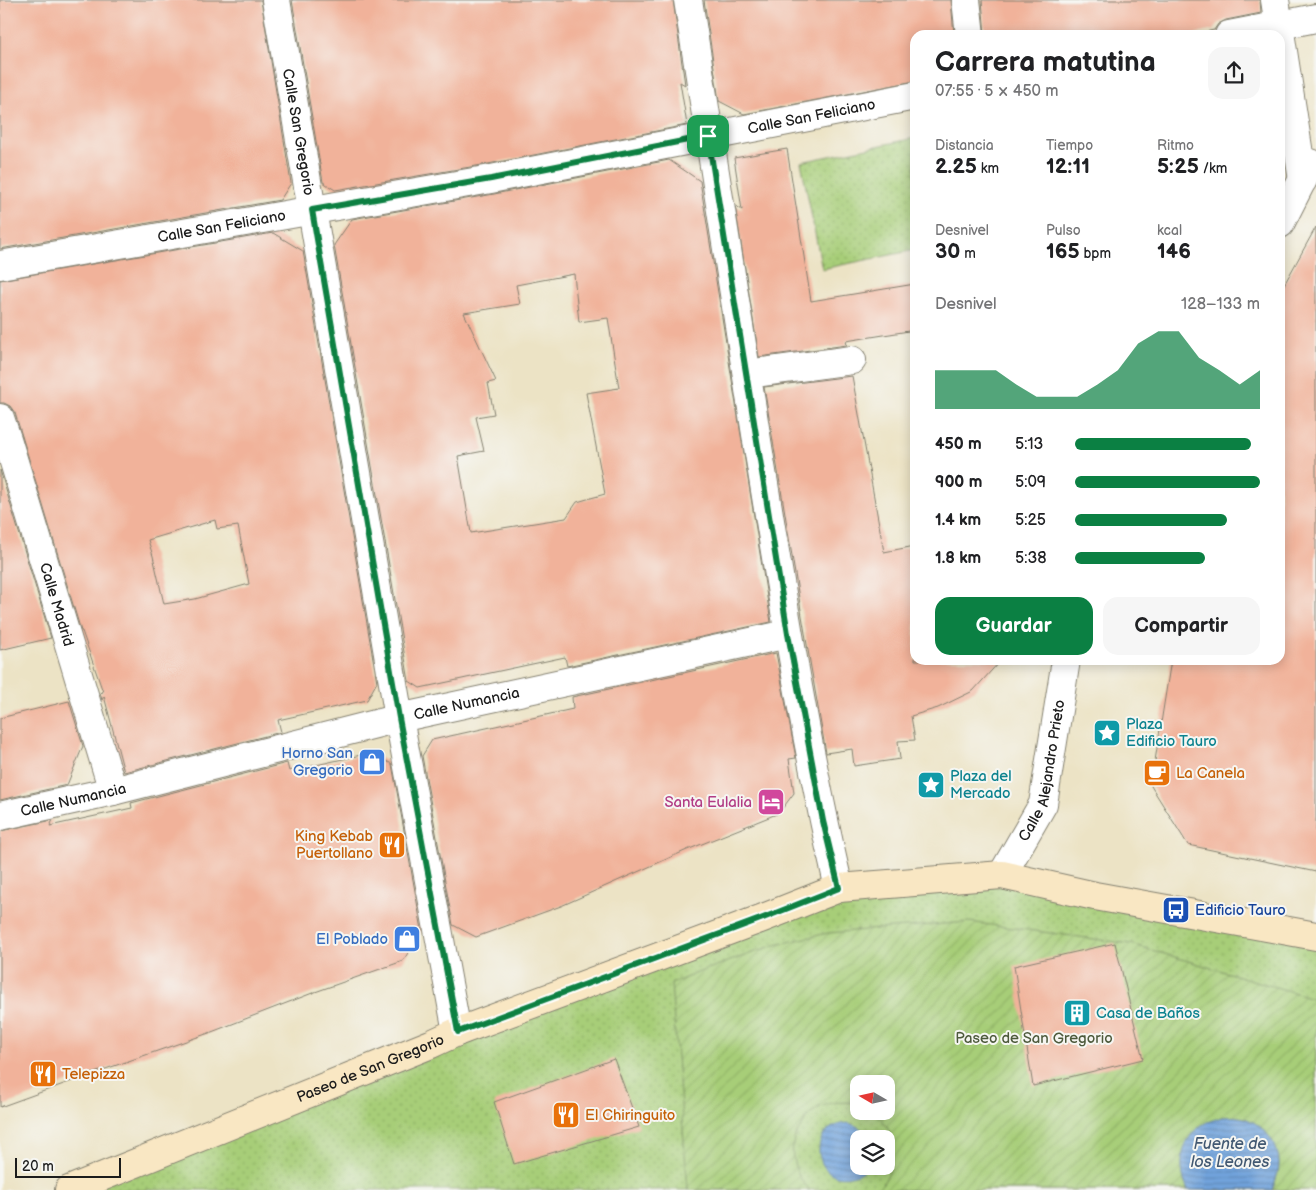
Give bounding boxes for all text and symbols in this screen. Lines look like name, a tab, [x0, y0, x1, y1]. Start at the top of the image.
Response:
text: Carrera matutina	[935, 46, 1156, 79]
button: share	[1208, 47, 1260, 99]
street label: Calle San Gregorio	[278, 67, 319, 197]
text: 07:55 · 5 × 450 m	[935, 82, 1059, 101]
street label: Calle San Feliciano	[746, 94, 877, 138]
pin	[687, 115, 729, 157]
icon: arrive	[694, 122, 722, 150]
text: Distancia	[935, 137, 994, 154]
text: Tiempo	[1046, 137, 1093, 154]
text: Ritmo	[1157, 137, 1194, 154]
text: 2.25	[935, 154, 977, 179]
text: 12:11	[1046, 154, 1090, 179]
text: 5:25	[1157, 154, 1199, 179]
text: km	[977, 160, 999, 177]
text: /km	[1199, 160, 1227, 177]
street label: Calle San Feliciano	[156, 206, 287, 247]
text: Desnivel	[935, 222, 989, 239]
text: Pulso	[1046, 222, 1081, 239]
text: kcal	[1157, 222, 1182, 239]
text: 30	[935, 239, 960, 264]
text: 165	[1046, 239, 1080, 264]
text: 146	[1157, 239, 1191, 264]
text: m	[960, 245, 976, 262]
text: bpm	[1080, 245, 1111, 262]
text: Desnivel	[935, 295, 997, 314]
text: 128–133 m	[1181, 295, 1260, 314]
text: 450 m	[935, 435, 982, 454]
text: 5:13	[1015, 435, 1043, 454]
text: 900 m	[935, 473, 982, 492]
text: 5:09	[1015, 473, 1046, 492]
text: 1.4 km	[935, 511, 981, 530]
text: 5:25	[1015, 511, 1046, 530]
text: 1.8 km	[935, 549, 981, 568]
text: 5:38	[1015, 549, 1047, 568]
street label: Calle Madrid	[35, 560, 78, 649]
button: Guardar	[935, 597, 1093, 655]
button: Compartir	[1103, 597, 1260, 655]
street label: Calle Numancia	[412, 683, 521, 724]
street label: Calle Alejandro Prieto	[1014, 698, 1069, 845]
place label: Plaza Edificio Tauro	[1126, 715, 1217, 751]
place icon: Plaza Edificio Tauro	[1092, 718, 1122, 748]
place label: Horno San Gregorio	[281, 744, 353, 780]
shop icon: Horno San Gregorio	[357, 747, 387, 777]
cafe icon: La Canela	[1142, 758, 1172, 788]
place label: La Canela	[1176, 764, 1245, 783]
place label: Plaza del Mercado	[950, 767, 1012, 803]
place icon: Plaza del Mercado	[916, 770, 946, 800]
street label: Calle Numancia	[19, 779, 128, 821]
hotel icon: Santa Eulalia	[756, 787, 786, 817]
place label: Santa Eulalia	[664, 793, 752, 812]
place label: King Kebab Puertollano	[295, 827, 374, 863]
restaurant icon: King Kebab Puertollano	[377, 830, 407, 860]
bus stop icon: Edificio Tauro	[1161, 895, 1191, 925]
place label: Edificio Tauro	[1195, 901, 1286, 920]
shop icon: El Poblado	[392, 924, 422, 954]
place label: El Poblado	[316, 930, 388, 949]
building icon: Casa de Baños	[1062, 998, 1092, 1028]
place label: Casa de Baños	[1096, 1004, 1200, 1023]
park label: Paseo de San Gregorio	[955, 1029, 1113, 1048]
street label: Paseo de San Gregorio	[294, 1030, 447, 1107]
restaurant icon: Telepizza	[28, 1059, 58, 1089]
place label: Telepizza	[62, 1065, 125, 1084]
north arrow	[850, 1075, 895, 1120]
map controls	[850, 1075, 895, 1175]
restaurant icon: El Chiringuito	[551, 1100, 581, 1130]
place label: El Chiringuito	[585, 1106, 675, 1125]
button: layers	[850, 1130, 895, 1175]
water label: Fuente de los Leones	[1191, 1135, 1269, 1172]
scale bar	[15, 1155, 121, 1178]
text: 20 m	[22, 1158, 54, 1175]

